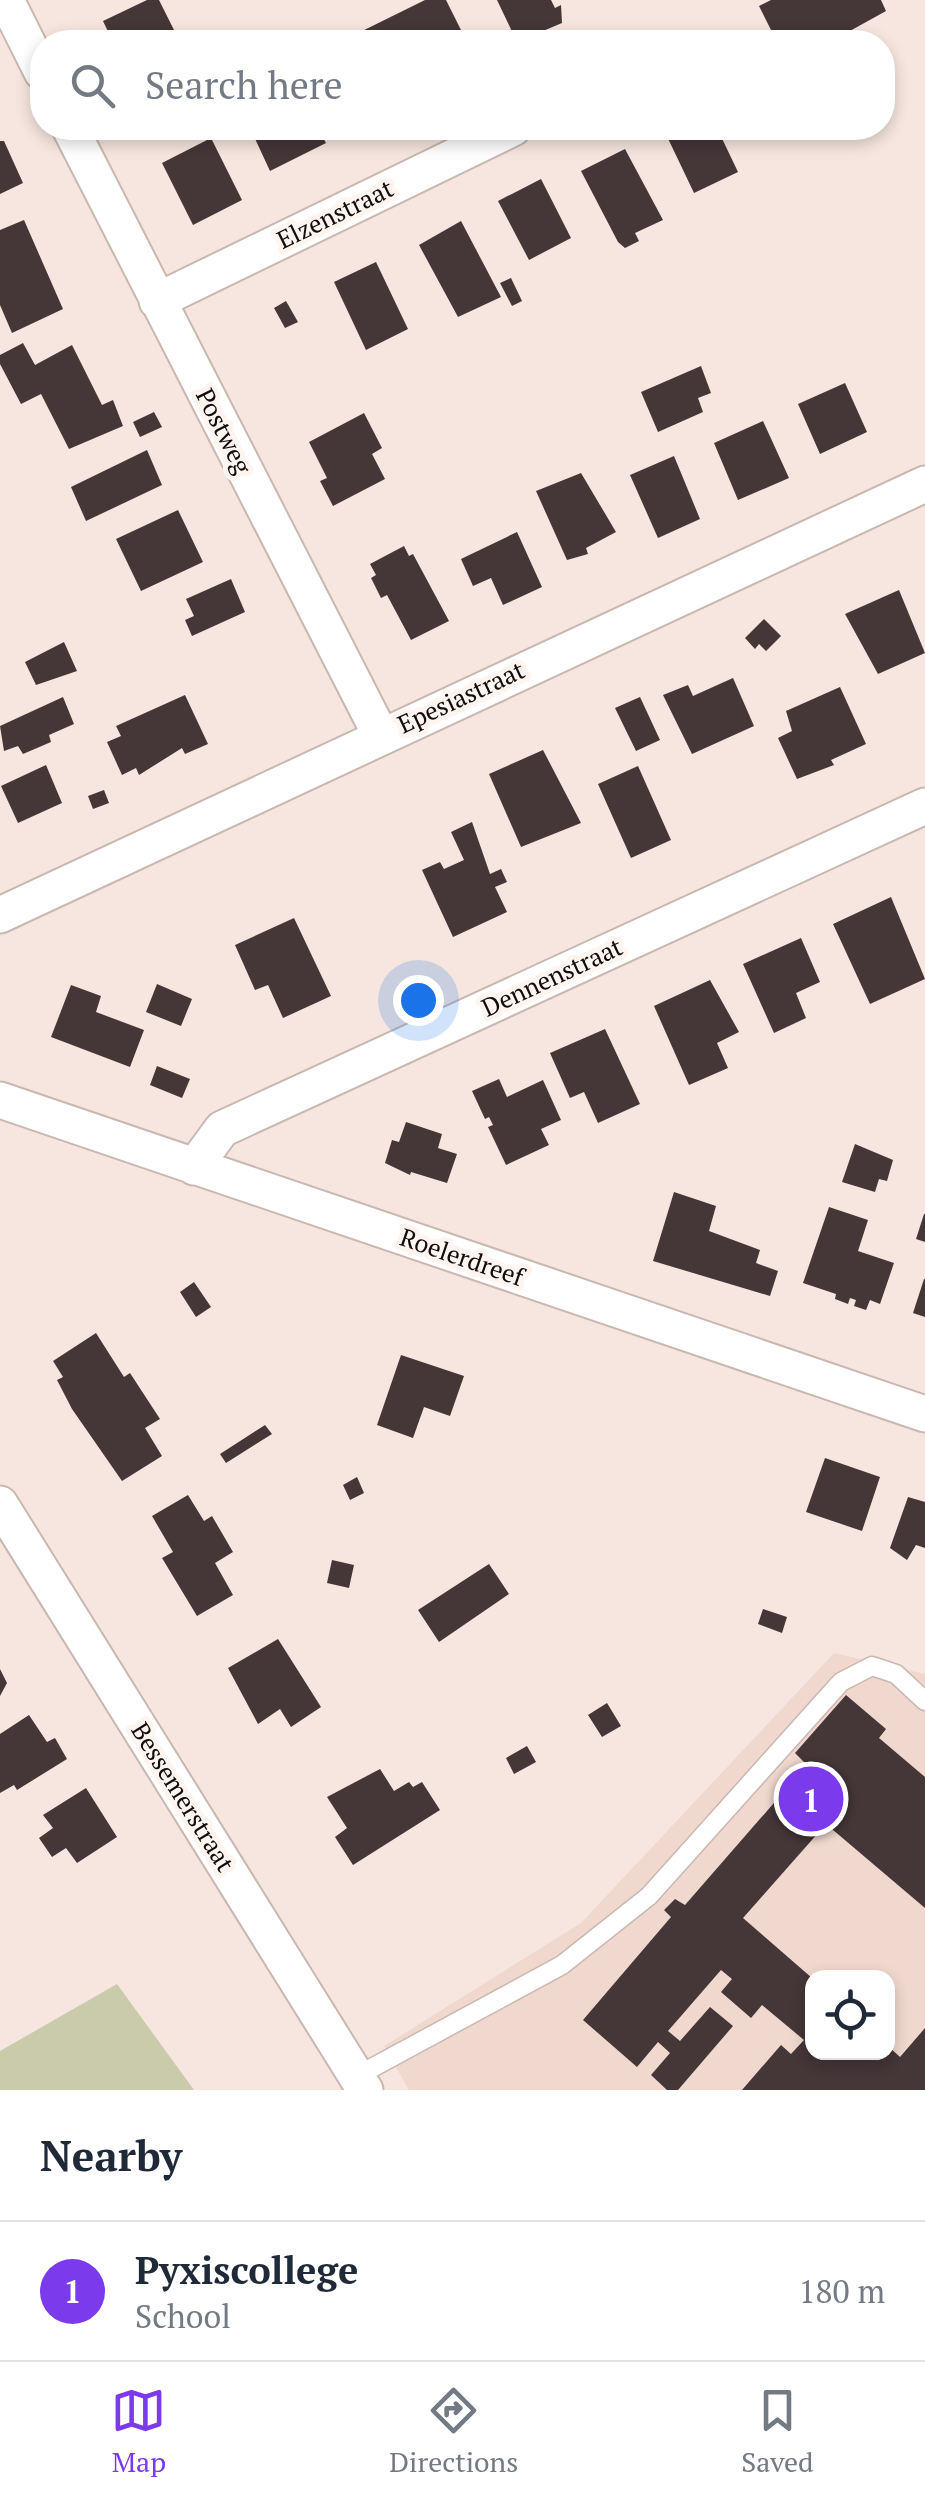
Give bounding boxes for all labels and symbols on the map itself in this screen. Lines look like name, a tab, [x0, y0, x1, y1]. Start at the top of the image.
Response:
street label: Elzenstraat	[271, 171, 398, 256]
street label: Postweg	[189, 382, 260, 480]
street label: Epesiastraat	[392, 653, 530, 740]
street label: Dennenstraat	[476, 930, 627, 1024]
your location	[393, 975, 444, 1026]
street label: Roelerdreef	[396, 1220, 530, 1294]
street label: Bessemerstraat	[124, 1716, 243, 1878]
pin: 1	[778, 1762, 844, 1836]

